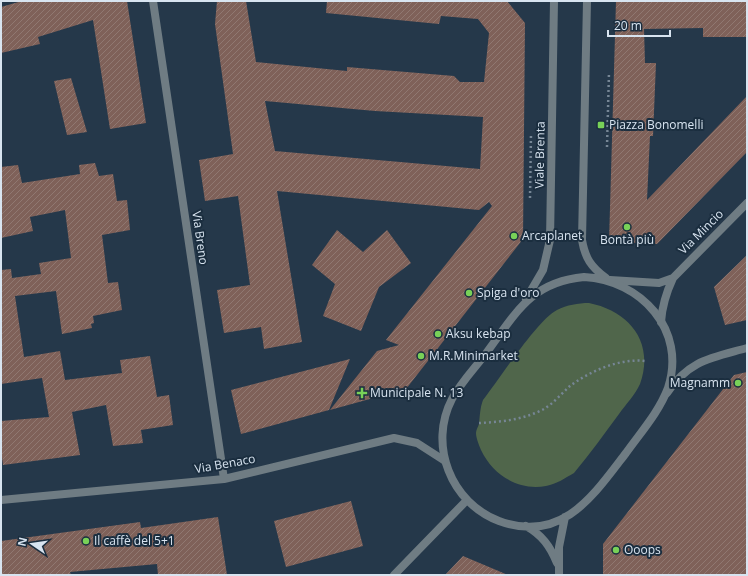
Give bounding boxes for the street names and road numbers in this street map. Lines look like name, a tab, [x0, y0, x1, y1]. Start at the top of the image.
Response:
street label: Viale Brenta	[530, 121, 549, 189]
street label: Via Mincio	[674, 205, 727, 258]
street label: Via Breno	[188, 210, 213, 266]
street label: Via Benaco	[193, 450, 257, 477]

